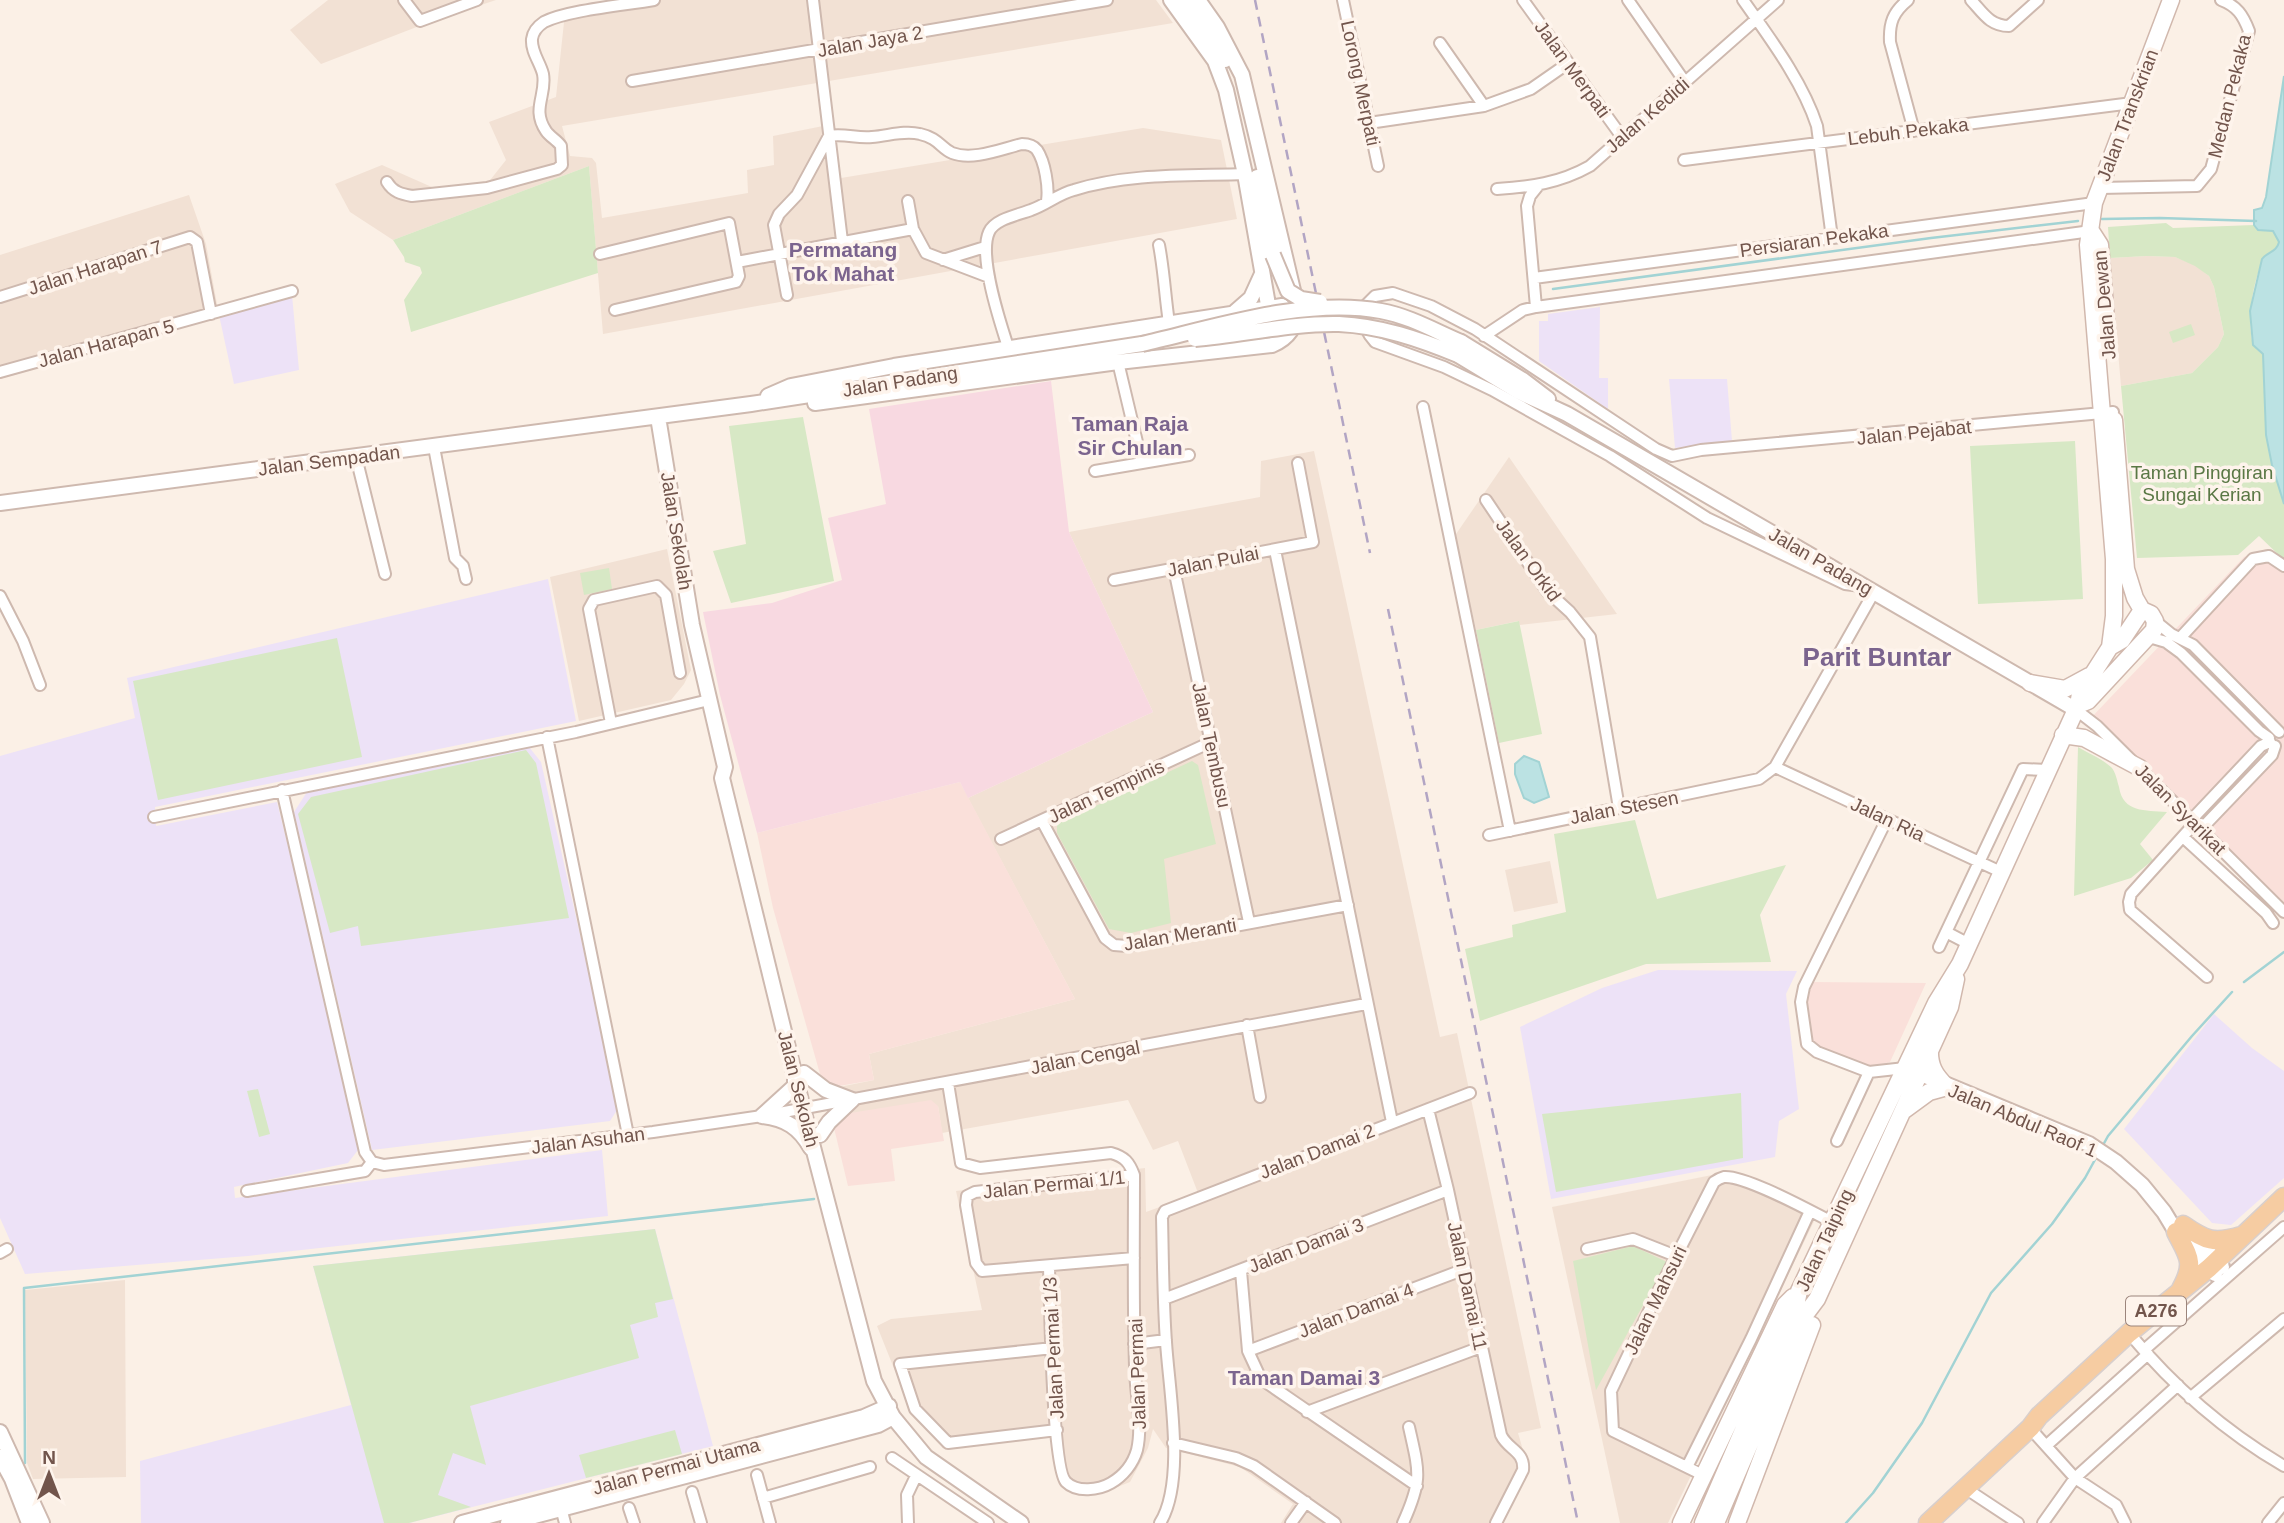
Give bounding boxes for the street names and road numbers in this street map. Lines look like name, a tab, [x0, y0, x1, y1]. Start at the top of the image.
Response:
street label: Jalan Merpati	[1531, 17, 1615, 122]
street label: Lorong Merpati	[1337, 18, 1384, 148]
street label: Jalan Jaya 2	[816, 22, 924, 61]
street label: Medan Pekaka	[2204, 32, 2255, 160]
street label: Jalan Transkrian	[2093, 46, 2162, 184]
street label: Jalan Kedidi	[1601, 73, 1693, 157]
street label: Lebuh Pekaka	[1846, 114, 1970, 149]
street label: Persiaran Pekaka	[1738, 220, 1890, 261]
street label: Jalan Harapan 7	[26, 236, 165, 299]
street label: Jalan Dewan	[2089, 249, 2120, 361]
street label: Jalan Harapan 5	[36, 315, 176, 372]
street label: Jalan Padang	[841, 362, 959, 401]
street label: Jalan Pejabat	[1856, 416, 1973, 449]
street label: Jalan Sempadan	[257, 441, 401, 480]
street label: Jalan Sekolah	[657, 470, 696, 592]
street label: Jalan Orkid	[1492, 515, 1565, 605]
street label: Jalan Padang	[1765, 523, 1876, 600]
street label: Jalan Pulai	[1165, 542, 1261, 581]
street label: Jalan Tembusu	[1188, 681, 1235, 810]
street label: Jalan Tempinis	[1045, 755, 1167, 827]
street label: Jalan Syarikat	[2131, 760, 2231, 859]
street label: Jalan Stesen	[1568, 787, 1680, 828]
street label: Jalan Ria	[1847, 793, 1929, 846]
street label: Jalan Meranti	[1122, 914, 1238, 955]
street label: Jalan Sekolah	[774, 1029, 823, 1150]
street label: Jalan Cengal	[1029, 1037, 1142, 1078]
street label: Jalan Abdul Raof 1	[1945, 1080, 2100, 1161]
street label: Jalan Damai 2	[1257, 1120, 1378, 1183]
street label: Jalan Asuhan	[530, 1123, 646, 1158]
street label: Jalan Permai 1/1	[982, 1167, 1126, 1202]
street label: Jalan Taiping	[1792, 1186, 1857, 1295]
street label: Jalan Damai 3	[1246, 1214, 1367, 1277]
street label: Jalan Damai 11	[1444, 1220, 1491, 1352]
street label: Jalan Mahsuri	[1620, 1242, 1691, 1358]
street label: Jalan Permai 1/3	[1039, 1276, 1068, 1420]
street label: Jalan Damai 4	[1296, 1279, 1417, 1342]
road number: A276	[2126, 1296, 2186, 1326]
street label: Jalan Permai	[1125, 1318, 1150, 1430]
street label: Jalan Permai Utama	[590, 1434, 762, 1499]

